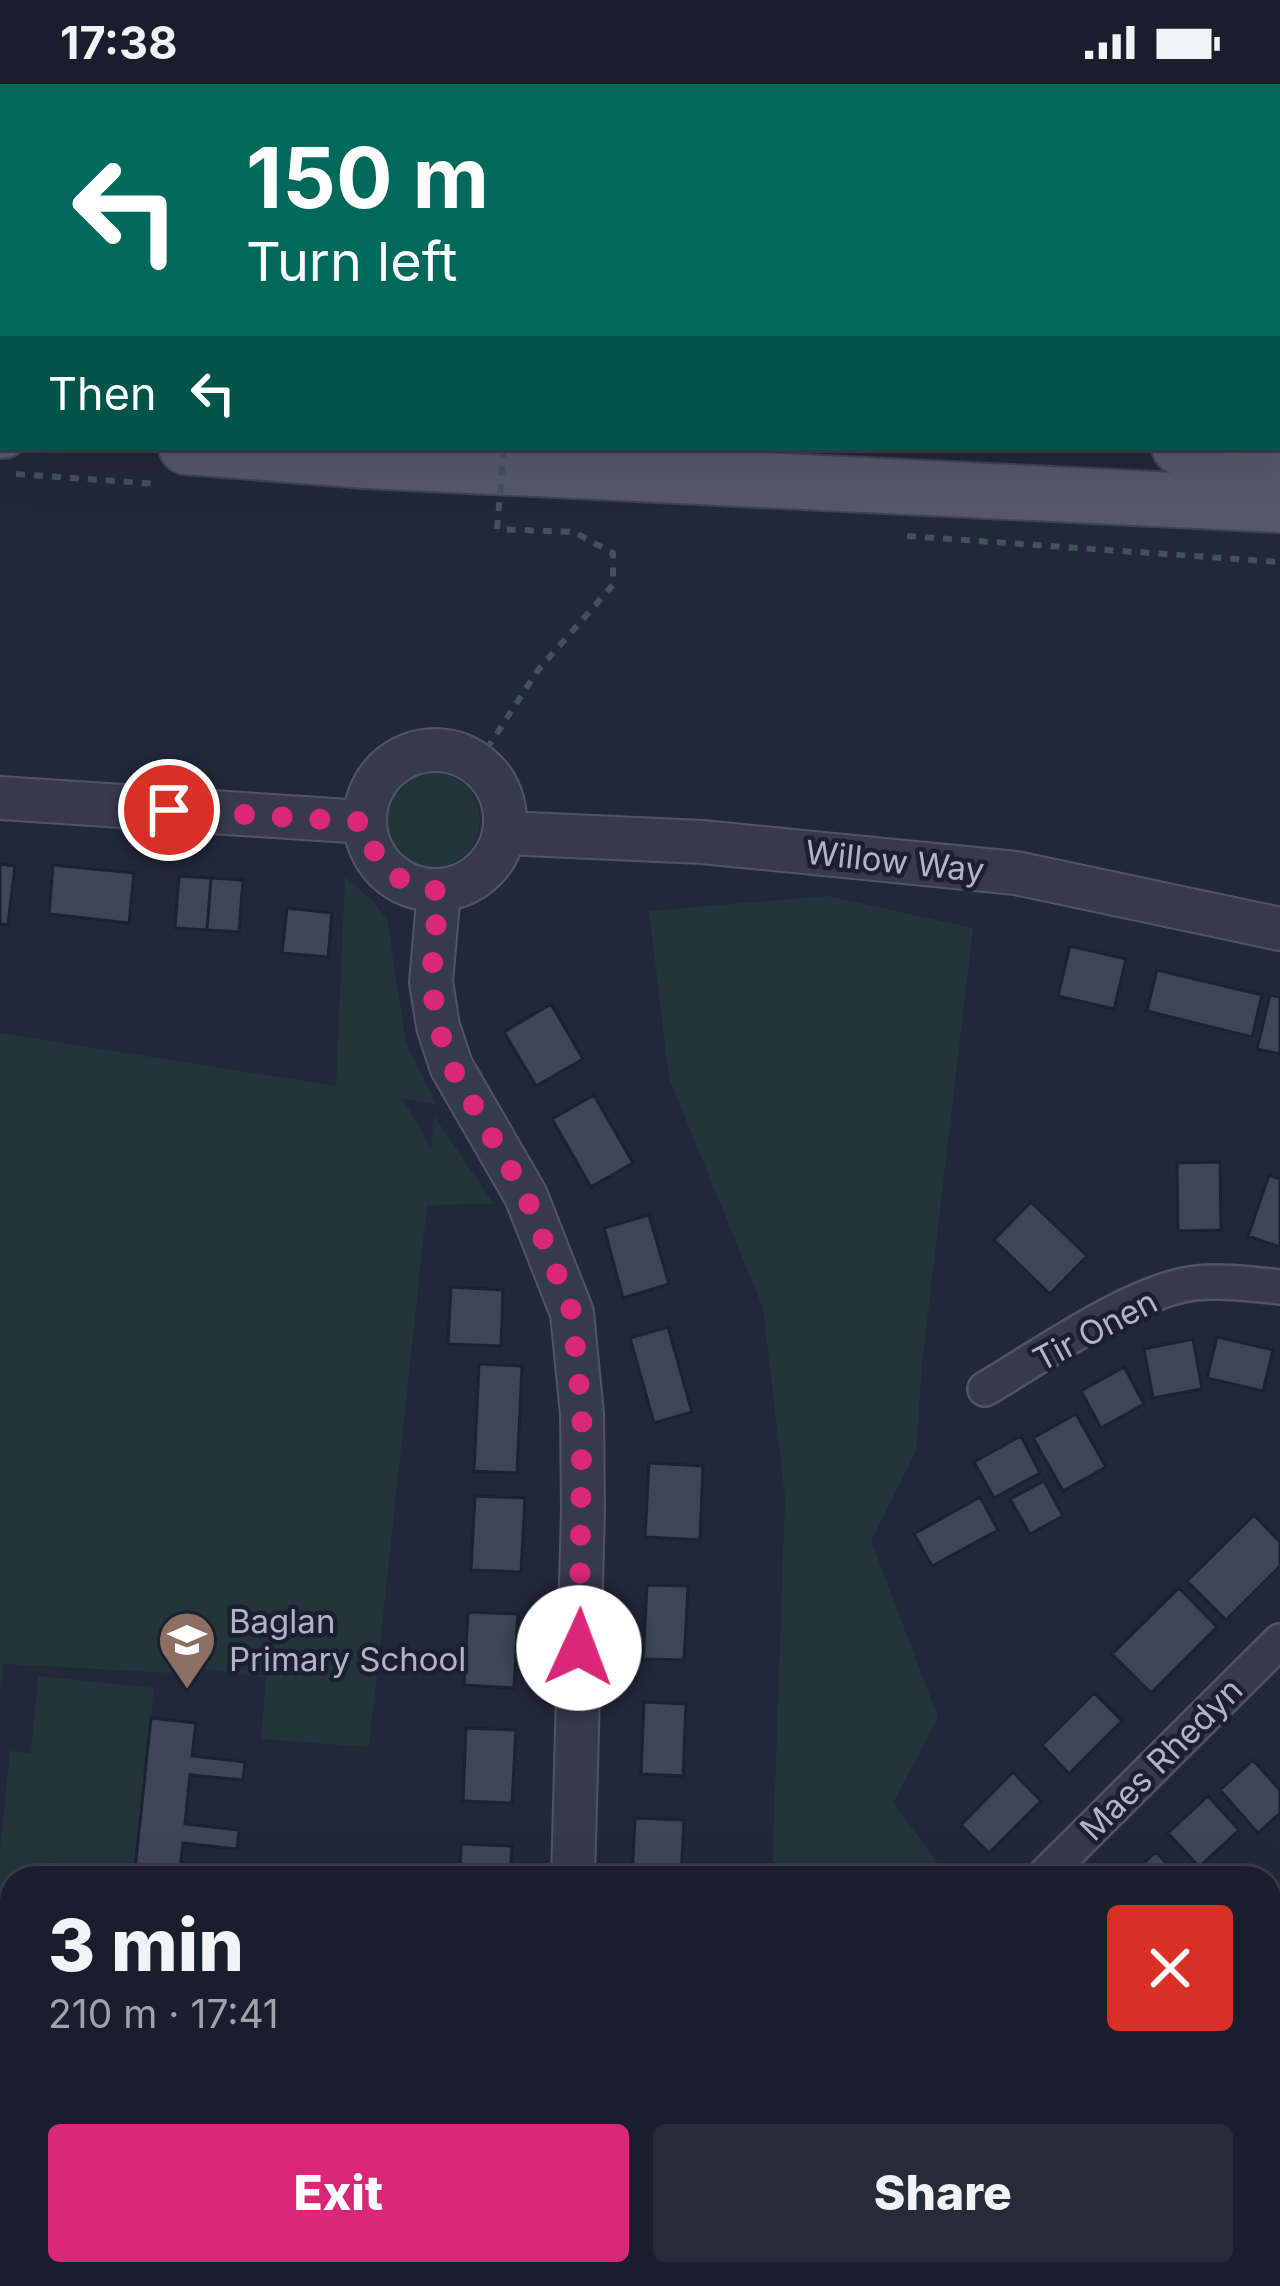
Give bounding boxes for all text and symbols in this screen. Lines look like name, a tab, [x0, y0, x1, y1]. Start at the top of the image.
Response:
text: 17:38	[60, 15, 177, 70]
text: 150 m	[246, 127, 489, 228]
icon: left	[48, 132, 204, 288]
text: Turn left	[246, 229, 457, 294]
icon: left	[180, 360, 246, 426]
text: Then	[48, 366, 156, 421]
pin	[118, 759, 220, 861]
icon: arrive	[136, 777, 202, 843]
street label: Willow Way	[804, 832, 986, 890]
street label: Tir Onen	[1026, 1281, 1164, 1379]
position arrow	[516, 1585, 642, 1711]
place label: Baglan Primary School	[229, 1601, 466, 1679]
school or university icon: Baglan Primary School	[156, 1609, 218, 1691]
street label: Maes Rhedyn	[1072, 1670, 1250, 1848]
text: 3 min	[48, 1901, 244, 1988]
button: close	[1107, 1905, 1233, 2031]
text: 210 m · 17:41	[48, 1990, 279, 2037]
button: Exit	[48, 2124, 629, 2262]
button: Share	[653, 2124, 1233, 2262]

